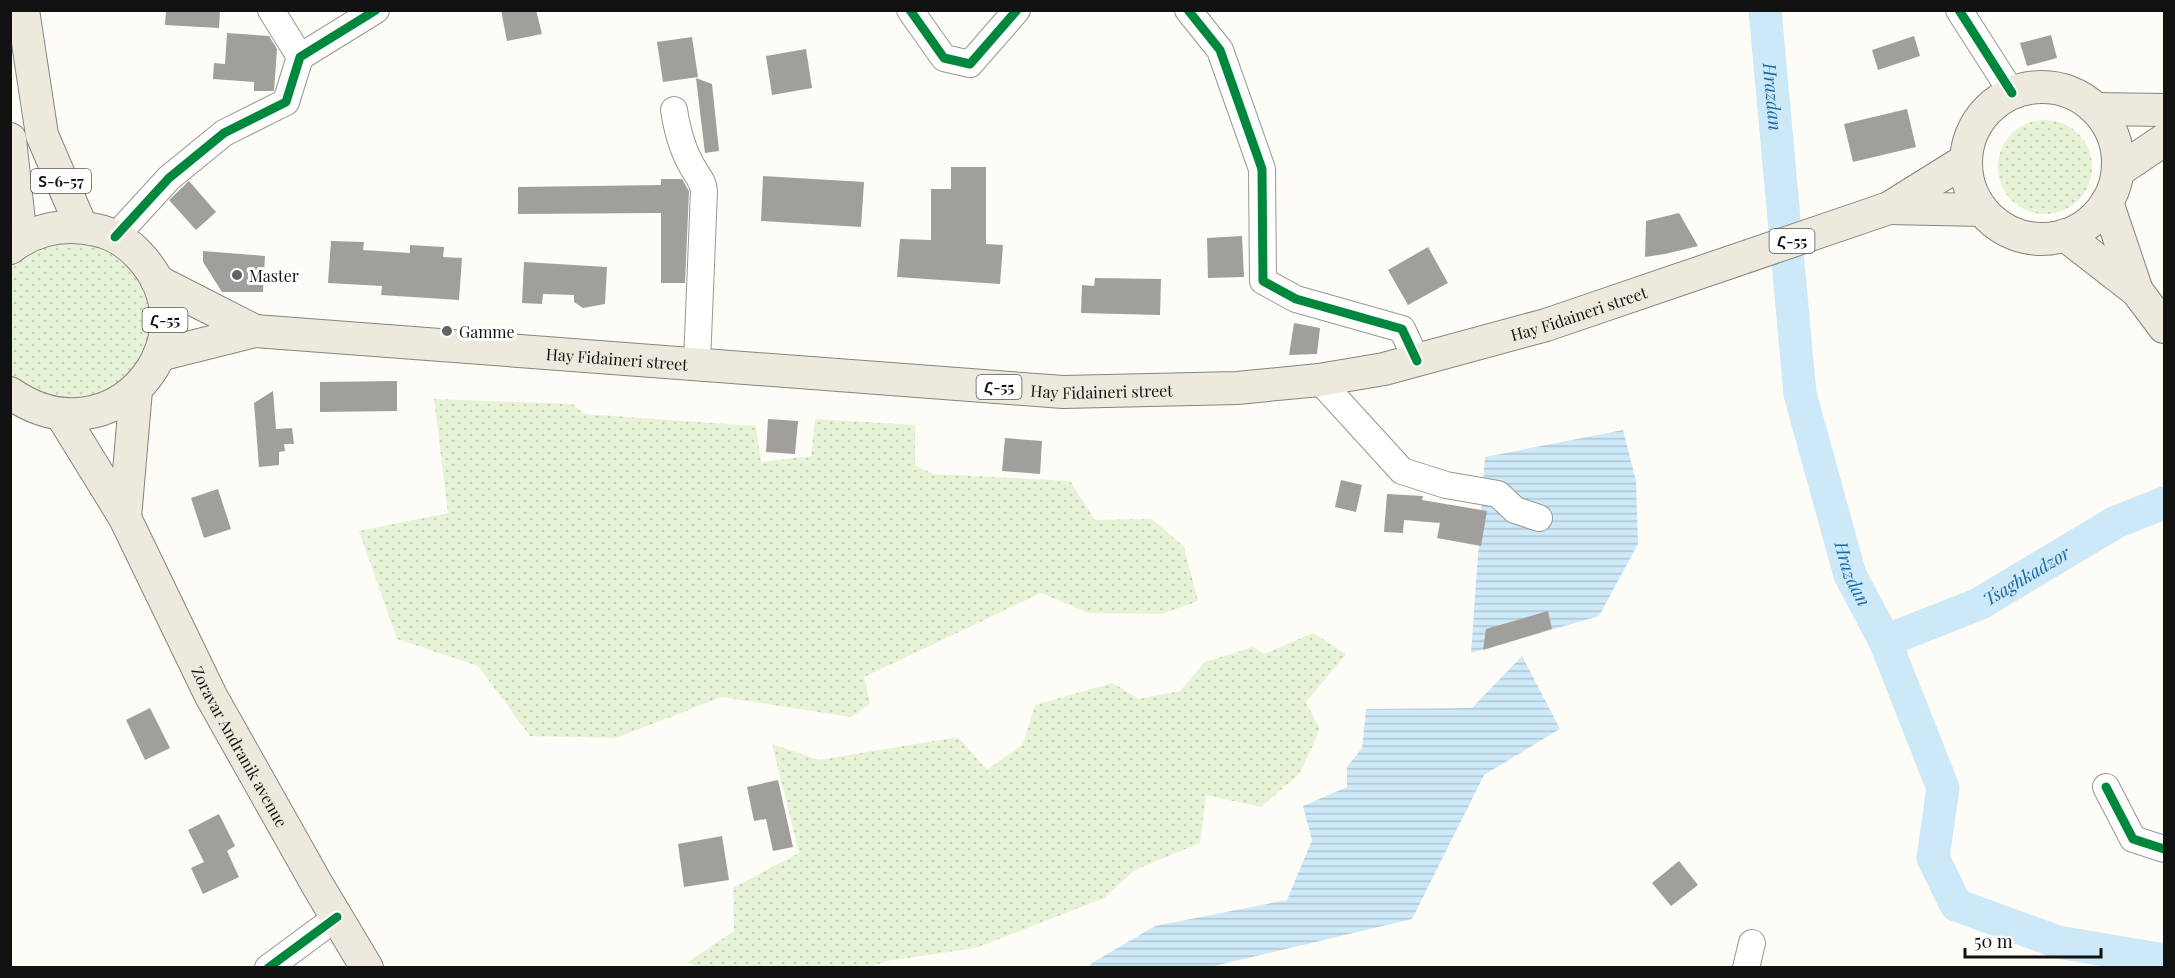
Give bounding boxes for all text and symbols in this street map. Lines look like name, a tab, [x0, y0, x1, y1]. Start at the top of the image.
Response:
water label: Hrazdan	[1758, 61, 1788, 132]
road number: Տ-6-57	[31, 169, 91, 193]
road number: Հ-55	[1770, 229, 1814, 253]
place label: Master	[249, 265, 299, 286]
marker: Master	[230, 268, 244, 282]
street label: Hay Fidaineri street	[1508, 281, 1650, 345]
road number: Հ-55	[142, 308, 188, 332]
place label: Gamme	[459, 321, 515, 342]
marker: Gamme	[440, 324, 454, 338]
street label: Hay Fidaineri street	[545, 343, 689, 374]
road number: Հ-55	[976, 375, 1022, 399]
street label: Hay Fidaineri street	[1030, 379, 1173, 403]
water label: Hrazdan	[1829, 538, 1876, 610]
water label: Tsaghkadzor	[1978, 540, 2075, 611]
street label: Zoravar Andranik avenue	[188, 662, 293, 831]
scale bar	[1965, 921, 2102, 959]
text: 50 m	[1974, 929, 2013, 953]

